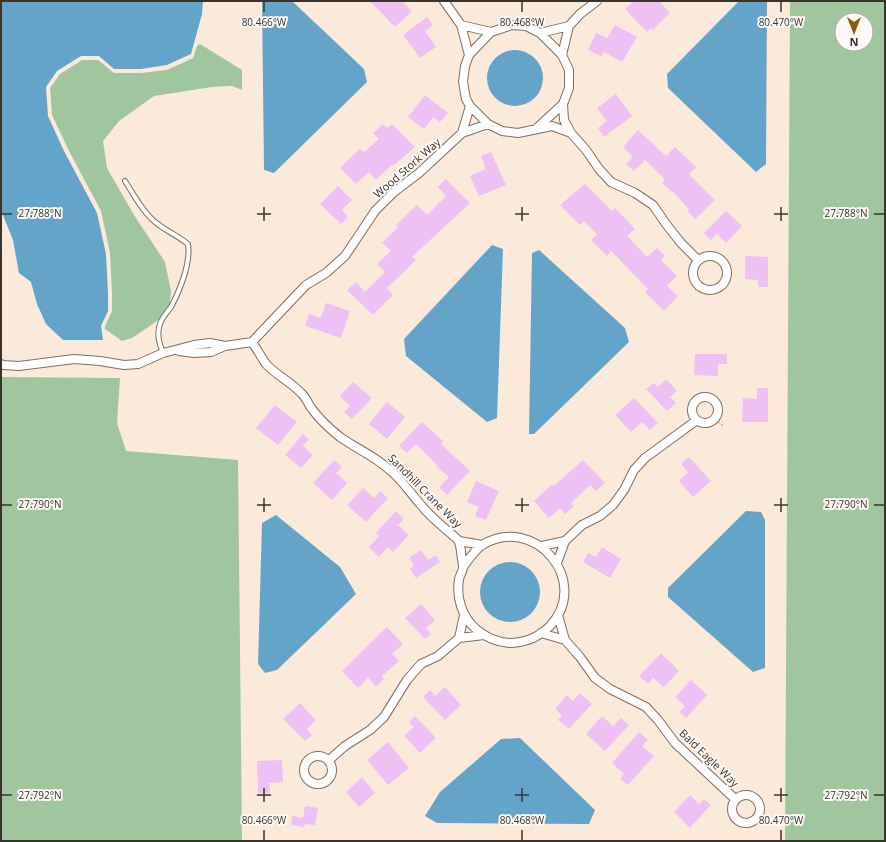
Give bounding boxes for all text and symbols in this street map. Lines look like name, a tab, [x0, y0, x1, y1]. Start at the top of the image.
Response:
north arrow	[834, 12, 874, 52]
text: 80.466°W	[242, 15, 287, 29]
text: 80.468°W	[500, 15, 545, 29]
text: 80.470°W	[759, 15, 804, 29]
text: N	[850, 35, 858, 50]
street label: Wood Stork Way	[370, 134, 444, 201]
text: 27.788°N	[18, 206, 62, 220]
text: 27.788°N	[824, 206, 868, 220]
street label: Sandhill Crane Way	[385, 450, 466, 531]
text: 27.790°N	[18, 497, 62, 511]
text: 27.790°N	[824, 497, 868, 511]
street label: Bald Eagle Way	[676, 725, 743, 790]
text: 27.792°N	[18, 788, 62, 802]
text: 27.792°N	[824, 788, 868, 802]
text: 80.466°W	[242, 813, 287, 827]
text: 80.468°W	[500, 813, 545, 827]
text: 80.470°W	[759, 813, 804, 827]

